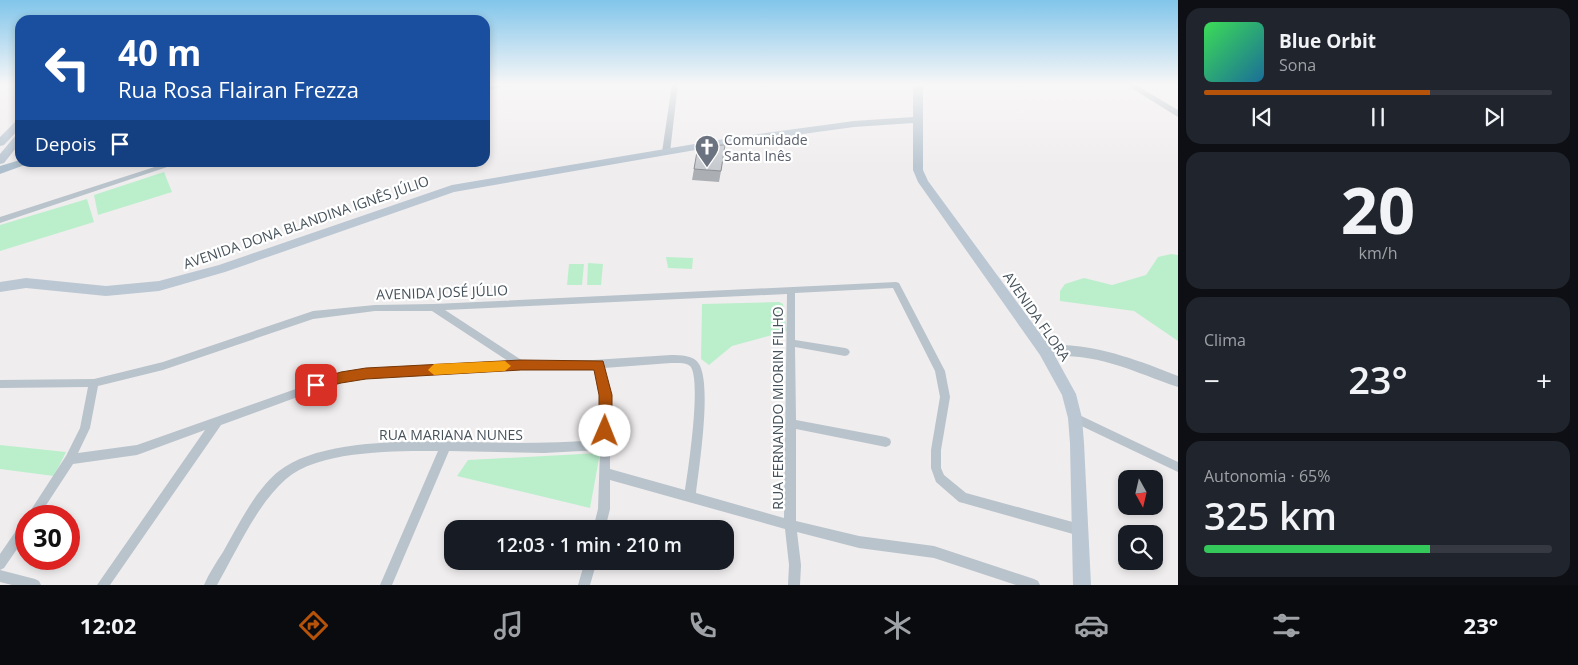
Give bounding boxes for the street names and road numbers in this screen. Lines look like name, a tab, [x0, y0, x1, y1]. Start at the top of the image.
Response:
street label: AVENIDA DONA BLANDINA IGNÊS JÚLIO	[181, 171, 432, 273]
street label: AVENIDA FLORA	[999, 268, 1075, 365]
street label: AVENIDA JOSÉ JÚLIO	[376, 280, 508, 304]
street label: RUA FERNANDO MIORIN FILHO	[768, 306, 787, 510]
street label: RUA MARIANA NUNES	[379, 425, 523, 444]

